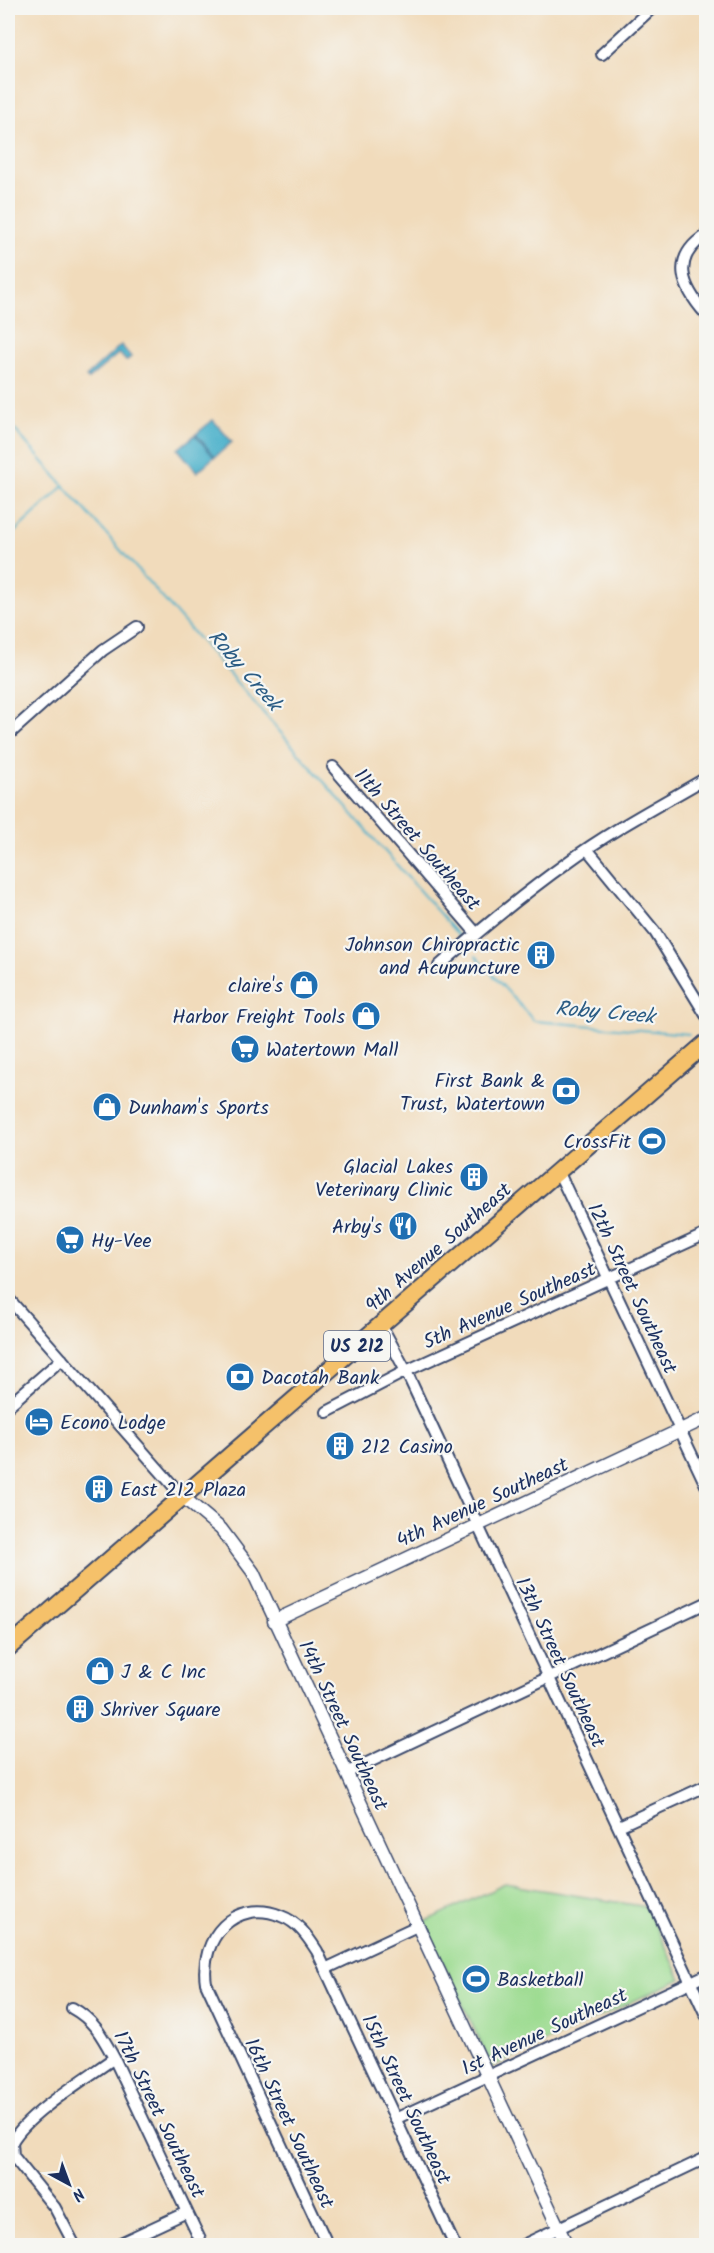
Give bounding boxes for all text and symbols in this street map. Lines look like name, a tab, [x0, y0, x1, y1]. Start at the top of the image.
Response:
water label: Roby Creek	[199, 623, 291, 722]
street label: 11th Street Southeast	[345, 762, 488, 919]
place label: Johnson Chiropractic and Acupuncture	[345, 930, 520, 985]
building icon: Johnson Chiropractic and Acupuncture	[525, 939, 557, 971]
shop icon: claire's	[288, 969, 320, 1001]
place label: claire's	[228, 971, 283, 1003]
water label: Roby Creek	[554, 993, 659, 1035]
shop icon: Harbor Freight Tools	[350, 1000, 382, 1032]
place label: Harbor Freight Tools	[172, 1002, 345, 1034]
supermarket icon: Watertown Mall	[229, 1033, 261, 1065]
place label: Watertown Mall	[266, 1035, 398, 1067]
place label: First Bank & Trust, Watertown	[400, 1066, 545, 1121]
bank icon: First Bank & Trust, Watertown	[550, 1075, 582, 1107]
shop icon: Dunham's Sports	[91, 1091, 123, 1123]
place label: Dunham's Sports	[128, 1093, 269, 1125]
sports icon: CrossFit	[636, 1125, 668, 1157]
place label: CrossFit	[563, 1127, 631, 1159]
place label: Glacial Lakes Veterinary Clinic	[315, 1152, 453, 1207]
building icon: Glacial Lakes Veterinary Clinic	[458, 1161, 490, 1193]
street label: 9th Avenue Southeast	[359, 1175, 520, 1321]
street label: 12th Street Southeast	[577, 1198, 685, 1380]
restaurant icon: Arby's	[387, 1210, 419, 1242]
place label: Arby's	[332, 1212, 382, 1244]
supermarket icon: Hy-Vee	[54, 1224, 86, 1256]
place label: Hy-Vee	[91, 1226, 152, 1258]
street label: 5th Avenue Southeast	[418, 1254, 602, 1359]
road number: US 212	[324, 1331, 390, 1361]
bank icon: Dacotah Bank	[224, 1361, 256, 1393]
place label: Dacotah Bank	[261, 1363, 380, 1395]
hotel icon: Econo Lodge	[23, 1406, 55, 1438]
place label: Econo Lodge	[60, 1408, 166, 1440]
building icon: 212 Casino	[324, 1430, 356, 1462]
place label: 212 Casino	[361, 1432, 453, 1464]
street label: 4th Avenue Southeast	[391, 1450, 574, 1558]
building icon: East 212 Plaza	[83, 1473, 115, 1505]
place label: East 212 Plaza	[120, 1475, 246, 1507]
street label: 13th Street Southeast	[506, 1572, 613, 1754]
street label: 14th Street Southeast	[289, 1635, 396, 1817]
shop icon: J & C Inc	[84, 1655, 116, 1687]
place label: J & C Inc	[121, 1657, 206, 1689]
building icon: Shriver Square	[64, 1693, 96, 1725]
place label: Shriver Square	[101, 1695, 221, 1727]
sports icon: Basketball	[460, 1963, 492, 1995]
place label: Basketball	[497, 1965, 584, 1997]
street label: 1st Avenue Southeast	[457, 1980, 633, 2085]
street label: 15th Street Southeast	[352, 2009, 459, 2191]
street label: 17th Street Southeast	[104, 2026, 213, 2204]
street label: 16th Street Southeast	[235, 2033, 342, 2215]
north arrow	[39, 2154, 99, 2214]
text: N	[66, 2181, 90, 2207]

